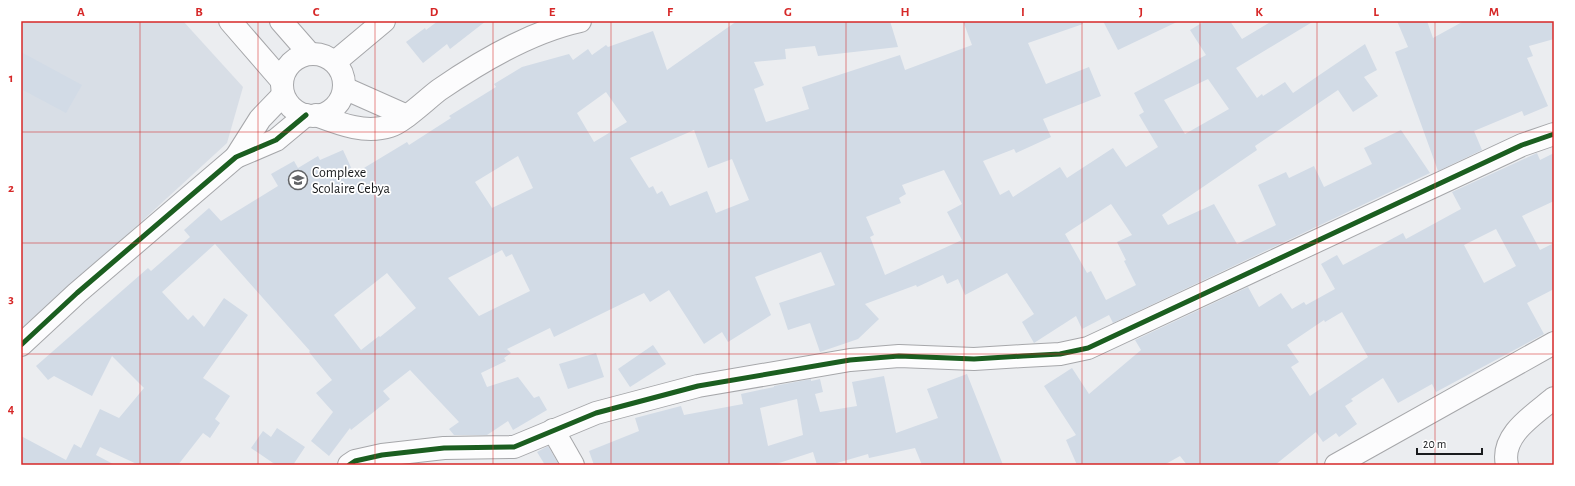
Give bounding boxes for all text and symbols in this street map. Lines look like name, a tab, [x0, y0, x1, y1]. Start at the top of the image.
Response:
text: A	[77, 6, 85, 19]
text: B	[195, 6, 203, 19]
text: C	[313, 6, 320, 19]
text: D	[430, 6, 439, 19]
text: E	[549, 6, 556, 19]
text: F	[667, 6, 674, 19]
text: G	[784, 6, 792, 19]
text: H	[900, 6, 910, 19]
text: I	[1021, 6, 1025, 19]
text: J	[1139, 6, 1143, 19]
text: K	[1255, 6, 1263, 19]
text: L	[1373, 6, 1379, 19]
text: M	[1489, 6, 1499, 19]
text: 1	[9, 72, 13, 85]
place label: Complexe Scolaire Cebya	[312, 166, 390, 196]
school or university icon: Complexe Scolaire Cebya	[287, 169, 309, 191]
text: 2	[8, 182, 14, 195]
text: 3	[8, 293, 14, 306]
text: 4	[8, 403, 15, 416]
scale bar	[1417, 430, 1482, 456]
text: 20 m	[1423, 438, 1446, 450]

